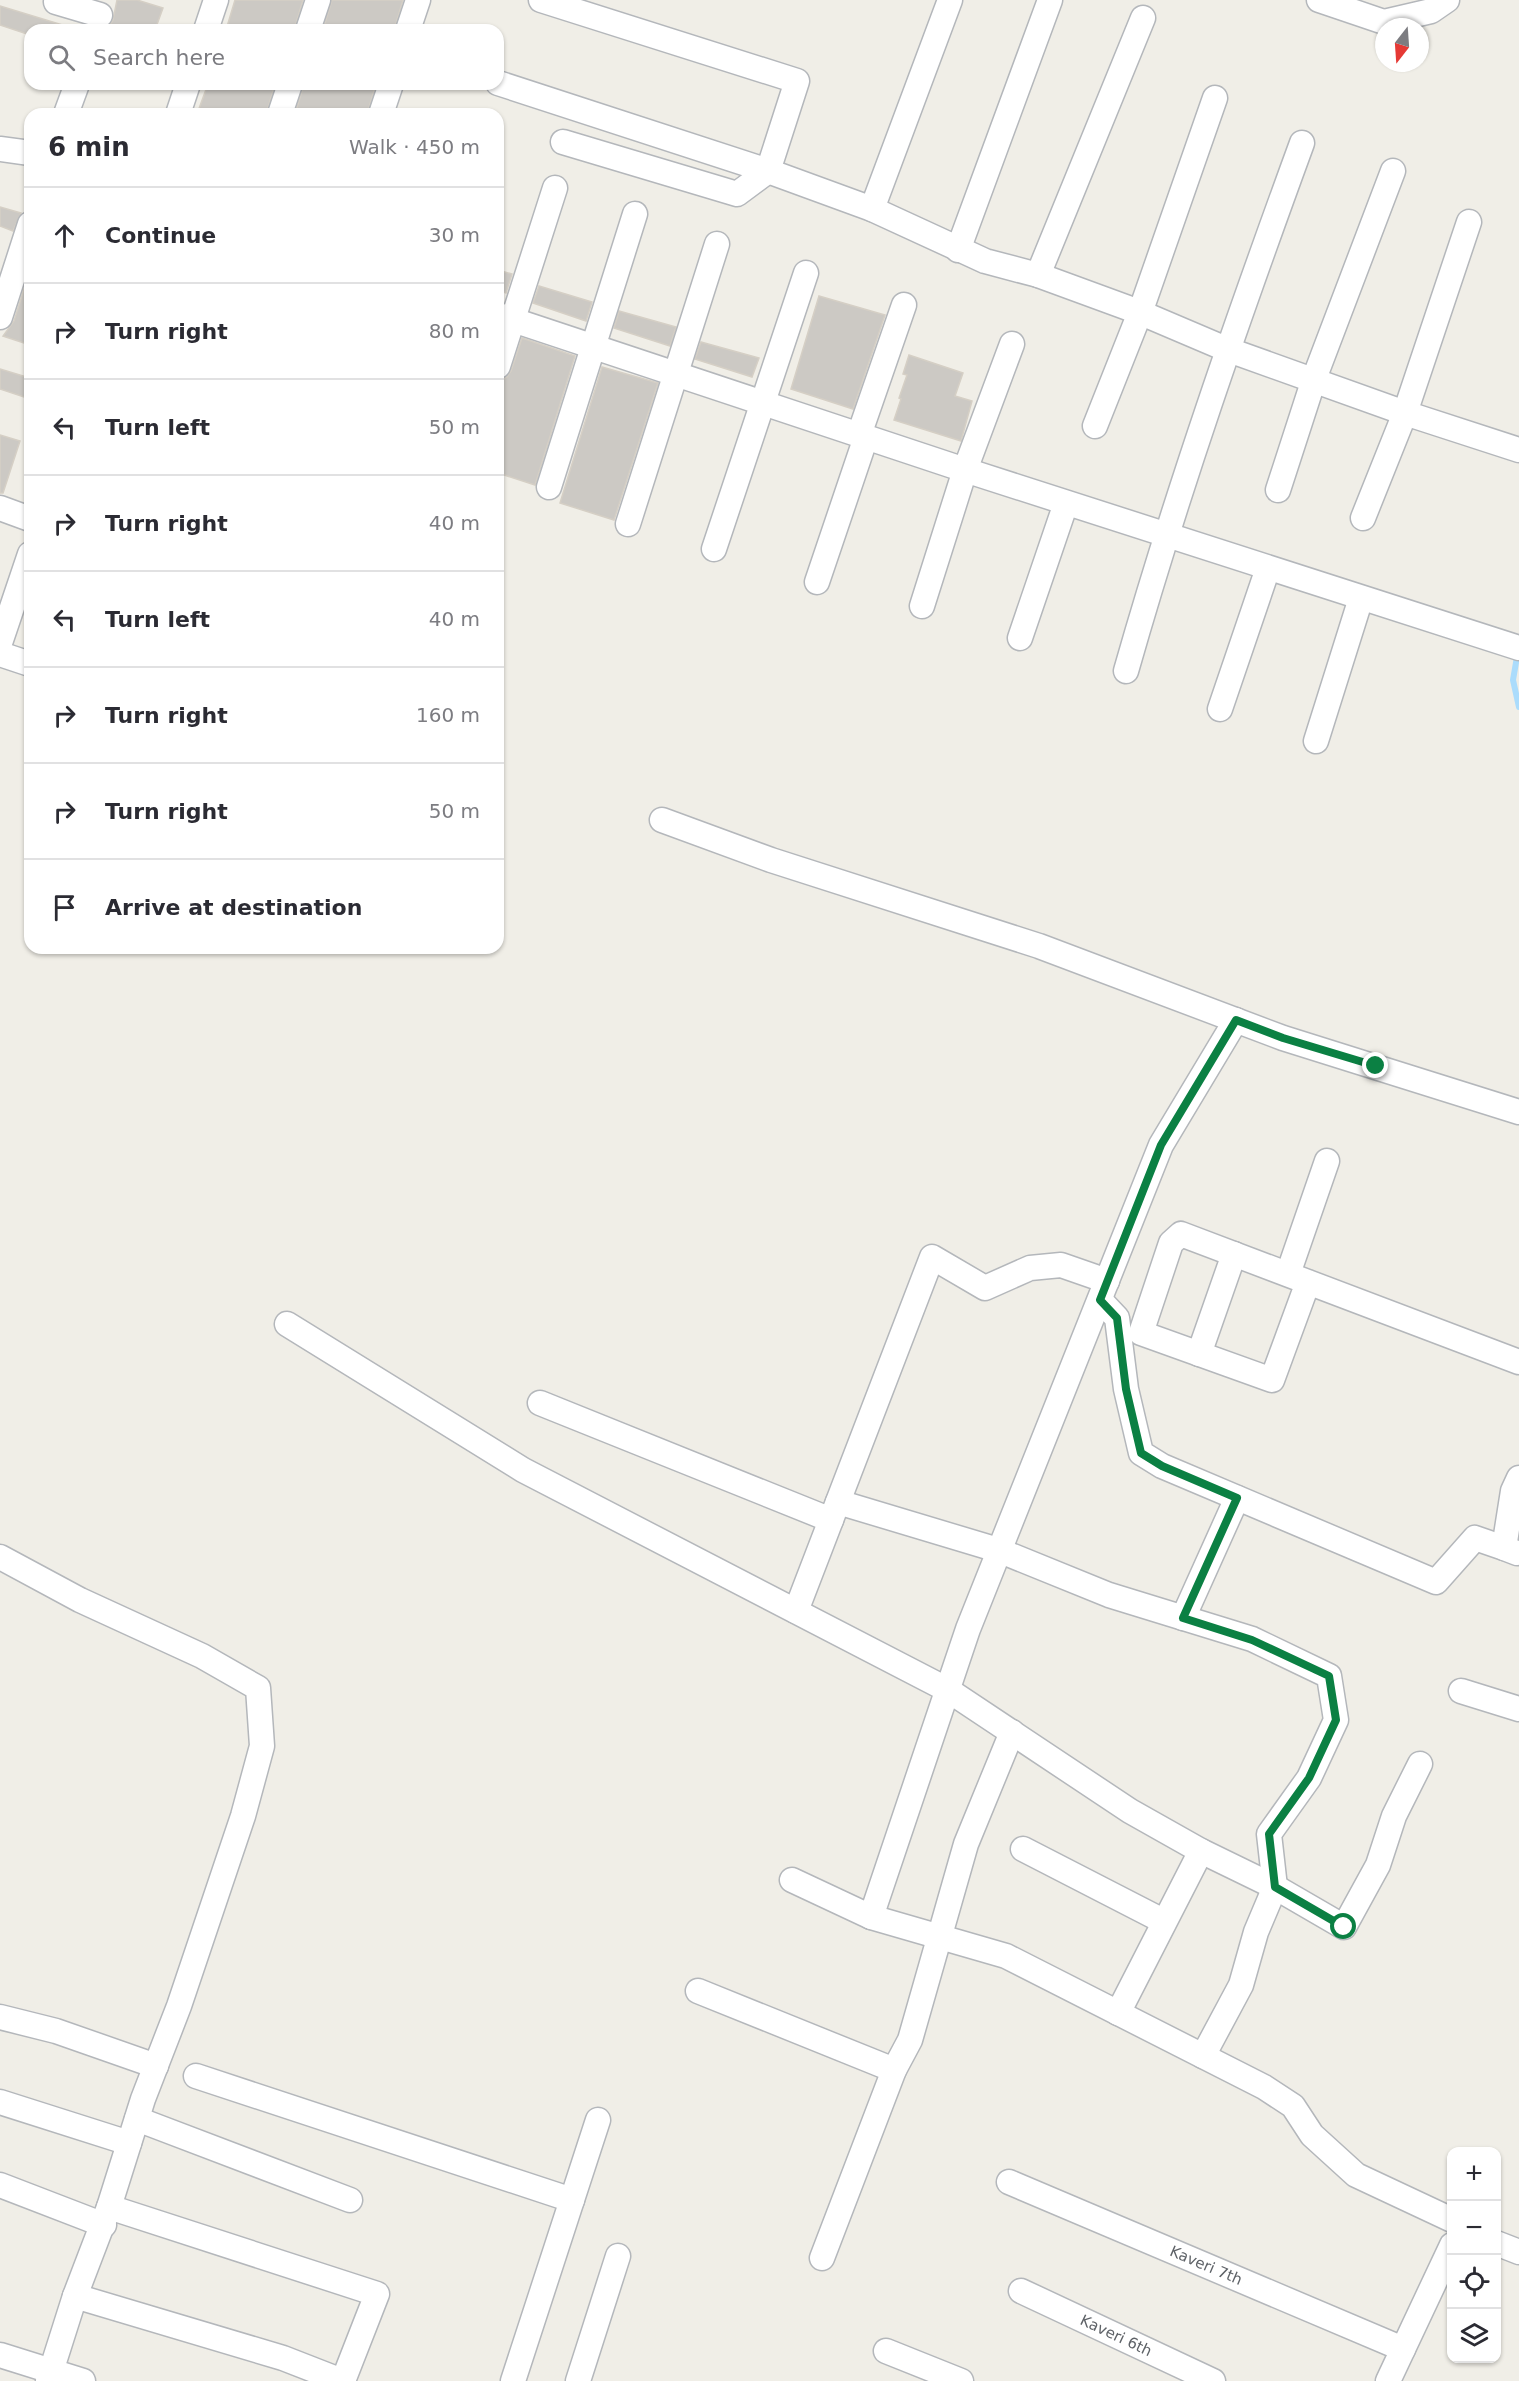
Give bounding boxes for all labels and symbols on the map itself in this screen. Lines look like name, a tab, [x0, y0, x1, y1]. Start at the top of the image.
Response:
north arrow	[1375, 18, 1429, 72]
route end	[1362, 1052, 1388, 1078]
route start	[1330, 1913, 1356, 1939]
street label: Kaveri 7th	[1167, 2242, 1245, 2289]
street label: Kaveri 6th	[1077, 2311, 1155, 2360]

